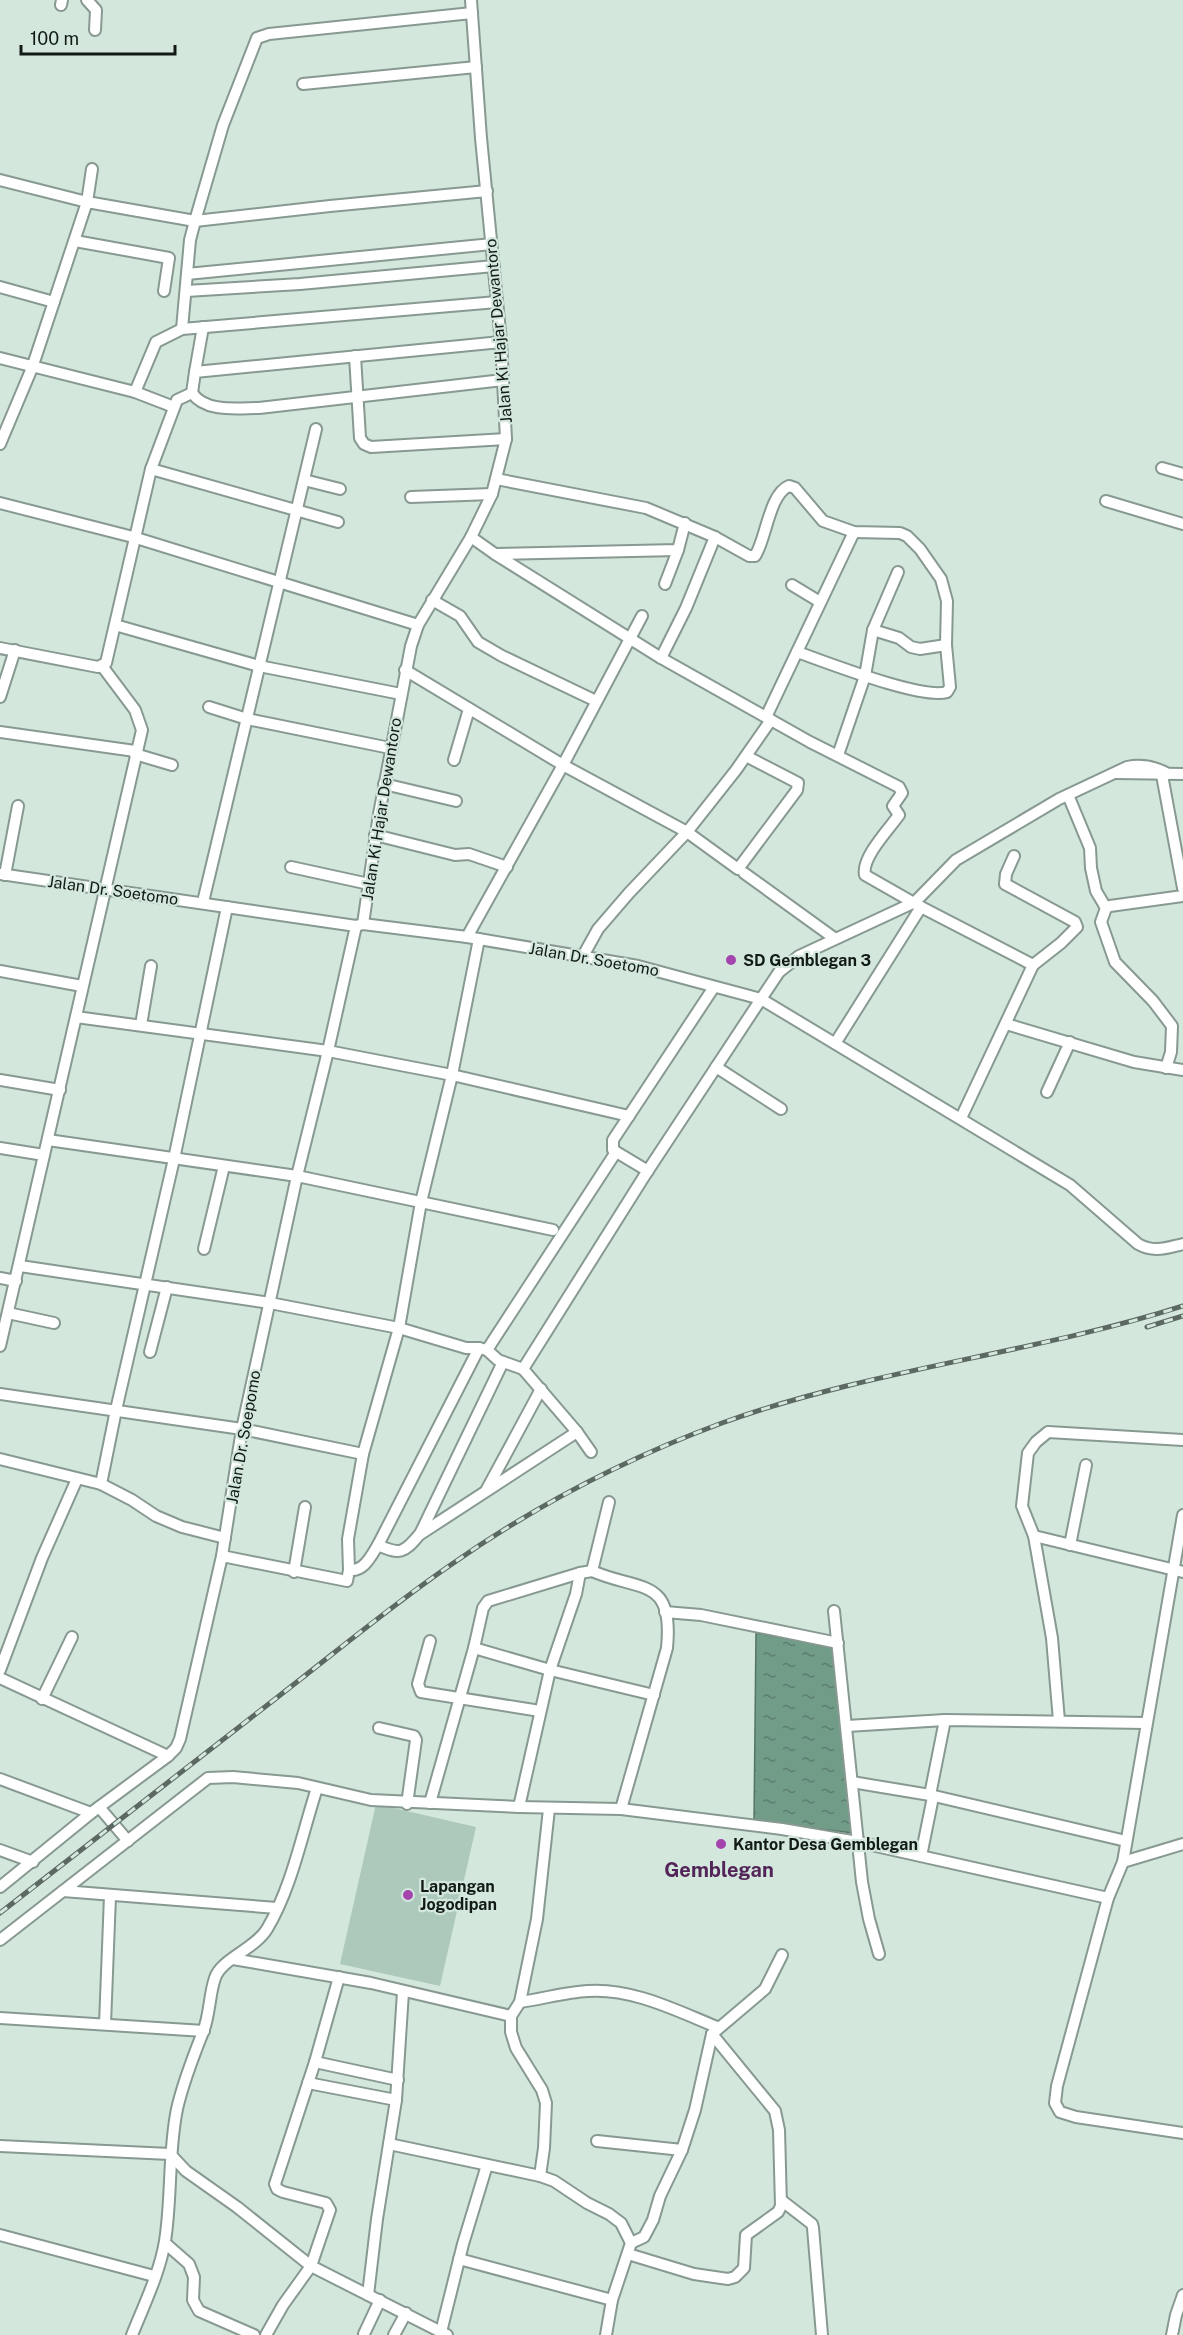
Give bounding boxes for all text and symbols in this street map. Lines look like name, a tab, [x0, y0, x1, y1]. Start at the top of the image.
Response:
scale bar	[21, 18, 176, 56]
text: 100 m	[30, 28, 79, 49]
street label: Jalan Ki Hajar Dewantoro	[481, 238, 516, 424]
street label: Jalan Ki Hajar Dewantoro	[358, 716, 405, 902]
street label: Jalan Dr. Soetomo	[46, 872, 180, 909]
street label: Jalan Dr. Soetomo	[527, 939, 660, 980]
place label: SD Gemblegan 3	[743, 951, 871, 970]
marker: SD Gemblegan 3	[724, 953, 738, 967]
street label: Jalan Dr. Soepomo	[222, 1369, 265, 1506]
place label: Kantor Desa Gemblegan	[733, 1835, 918, 1854]
marker: Kantor Desa Gemblegan	[714, 1837, 728, 1851]
district label: Gemblegan	[664, 1858, 774, 1882]
place label: Lapangan Jogodipan	[420, 1877, 497, 1914]
marker: Lapangan Jogodipan	[401, 1888, 415, 1902]

